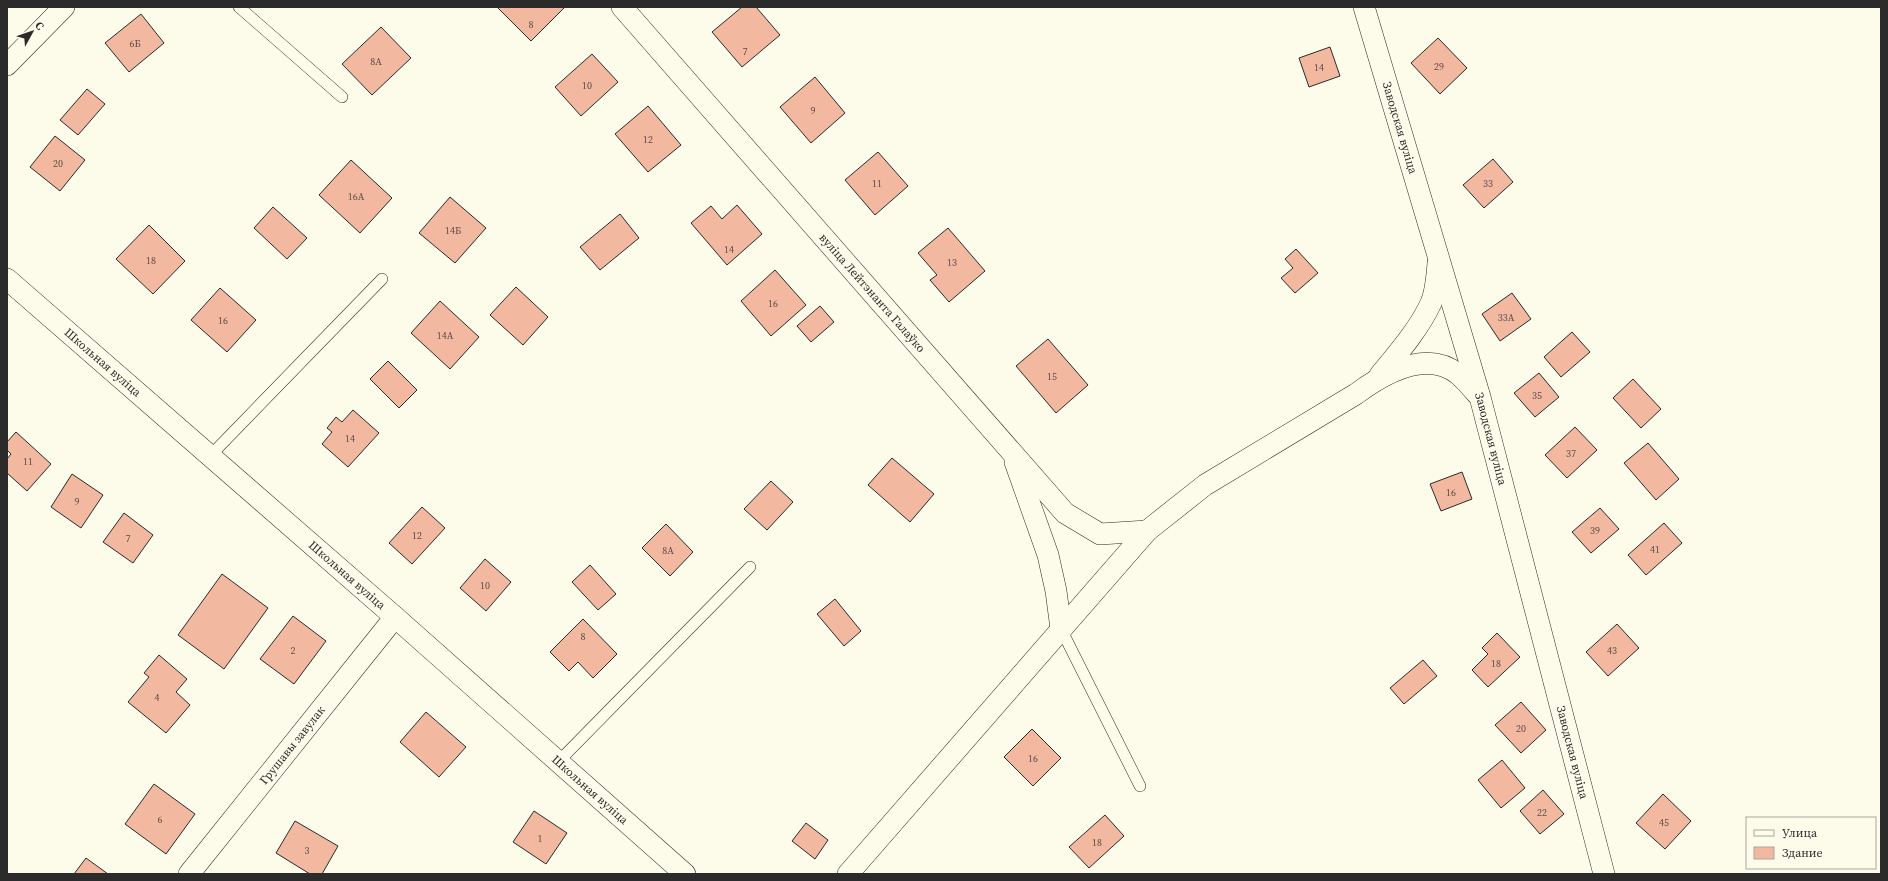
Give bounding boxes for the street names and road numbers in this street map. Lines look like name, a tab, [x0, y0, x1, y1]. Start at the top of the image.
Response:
street label: Заводская вуліца	[1379, 80, 1421, 177]
street label: вуліца Лейтэнанта Галаўко	[816, 230, 929, 356]
street label: Школьная вуліца	[61, 325, 145, 401]
street label: Заводская вуліца	[1471, 390, 1511, 488]
street label: Школьная вуліца	[305, 537, 390, 614]
street label: Грушавы завулак	[256, 702, 329, 788]
street label: Заводская вуліца	[1553, 704, 1592, 801]
street label: Школьная вуліца	[548, 752, 632, 828]

